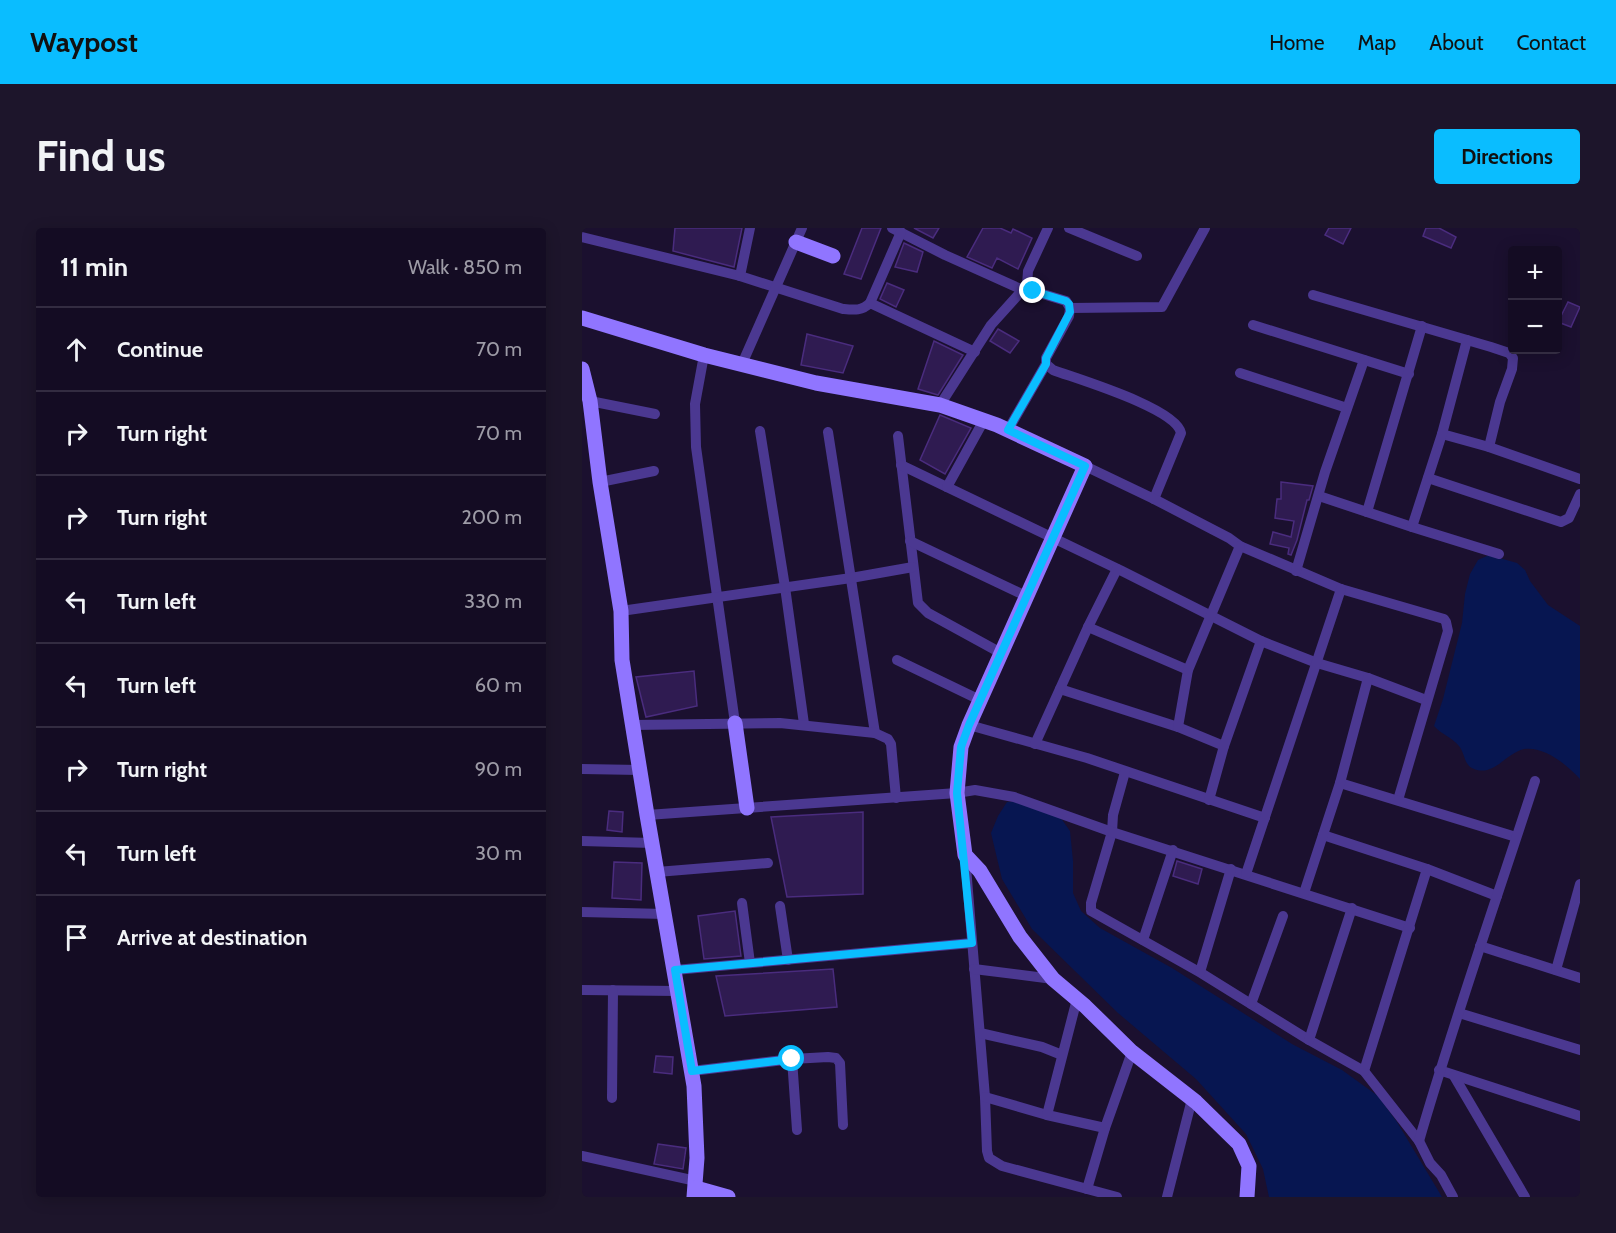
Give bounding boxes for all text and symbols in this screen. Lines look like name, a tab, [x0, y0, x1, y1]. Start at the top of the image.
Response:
text: Waypost	[30, 25, 138, 59]
text: Home	[1269, 30, 1325, 55]
text: Map	[1358, 30, 1396, 55]
text: About	[1429, 30, 1483, 55]
text: Contact	[1516, 30, 1586, 55]
button: Directions	[1434, 129, 1580, 184]
text: Find us	[36, 130, 165, 182]
map controls	[1508, 246, 1562, 354]
button: +	[1508, 246, 1562, 300]
text: 11 min	[60, 251, 128, 283]
text: Walk · 850 m	[408, 255, 522, 279]
route end	[1019, 277, 1045, 303]
button: −	[1508, 300, 1562, 354]
icon: ahead	[60, 333, 93, 366]
text: Continue	[117, 336, 203, 363]
text: 70 m	[476, 337, 522, 361]
icon: right	[60, 417, 93, 450]
text: Turn right	[117, 420, 207, 447]
text: 70 m	[476, 421, 522, 445]
icon: right	[60, 501, 93, 534]
text: Turn right	[117, 504, 207, 531]
text: 200 m	[462, 505, 522, 529]
icon: left	[60, 585, 93, 618]
text: Turn left	[117, 588, 196, 615]
text: 330 m	[464, 589, 522, 613]
icon: left	[60, 669, 93, 702]
text: Turn left	[117, 672, 196, 699]
text: 60 m	[475, 673, 522, 697]
icon: right	[60, 753, 93, 786]
text: Turn right	[117, 756, 207, 783]
text: 90 m	[475, 757, 522, 781]
icon: left	[60, 837, 93, 870]
text: Turn left	[117, 840, 196, 867]
text: 30 m	[475, 841, 522, 865]
icon: arrive	[60, 921, 93, 954]
text: Arrive at destination	[117, 924, 307, 951]
route start	[778, 1045, 804, 1071]

